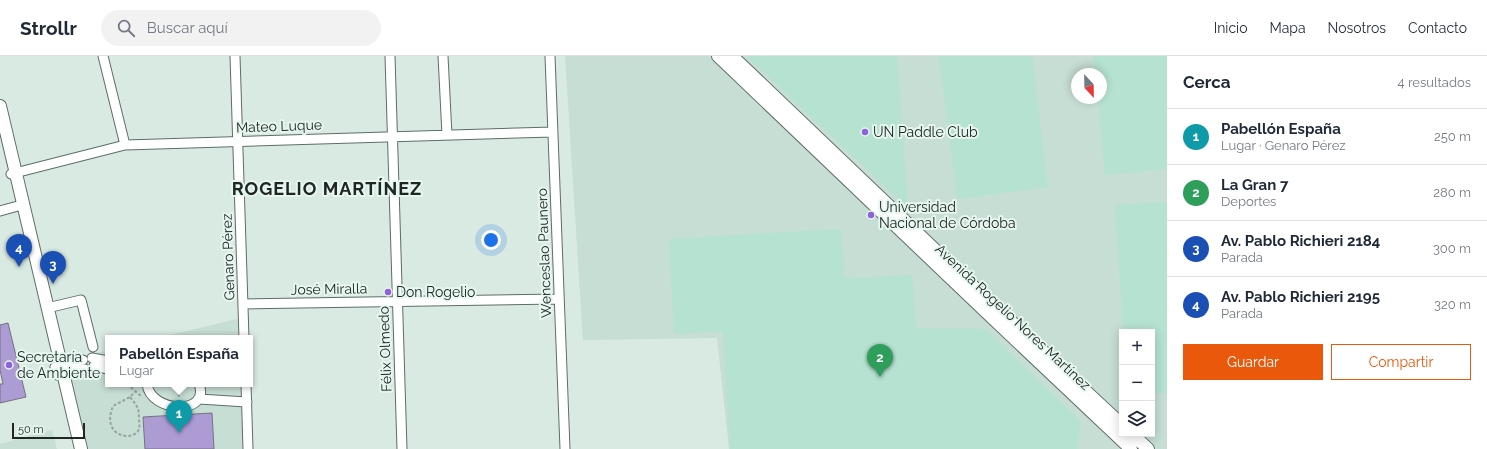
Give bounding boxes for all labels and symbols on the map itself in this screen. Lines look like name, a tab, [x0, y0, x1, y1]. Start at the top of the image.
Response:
north arrow	[1071, 68, 1107, 104]
street label: Mateo Luque	[236, 117, 322, 135]
place label: UN Paddle Club	[873, 124, 978, 140]
marker: UN Paddle Club	[860, 127, 870, 137]
district label: ROGELIO MARTÍNEZ	[232, 178, 422, 199]
street label: Wenceslao Paunero	[534, 188, 554, 318]
place label: Universidad Nacional de Córdoba	[879, 199, 1016, 231]
marker: Universidad Nacional de Córdoba	[866, 210, 876, 220]
street label: Genaro Pérez	[218, 213, 238, 301]
your location	[481, 230, 501, 250]
pin: 4	[6, 234, 32, 267]
street label: Avenida Rogelio Nores Martínez	[932, 241, 1094, 393]
pin: 3	[40, 251, 66, 284]
street label: José Miralla	[291, 280, 367, 298]
place label: Don Rogelio	[396, 284, 475, 300]
marker: Don Rogelio	[383, 287, 393, 297]
street label: Félix Olmedo	[376, 306, 394, 392]
pin: 2	[867, 344, 893, 377]
place label: Secretaría de Ambiente	[17, 349, 100, 381]
marker: Secretaría de Ambiente	[4, 360, 14, 370]
pin: 1	[166, 400, 192, 433]
scale bar	[12, 421, 85, 440]

